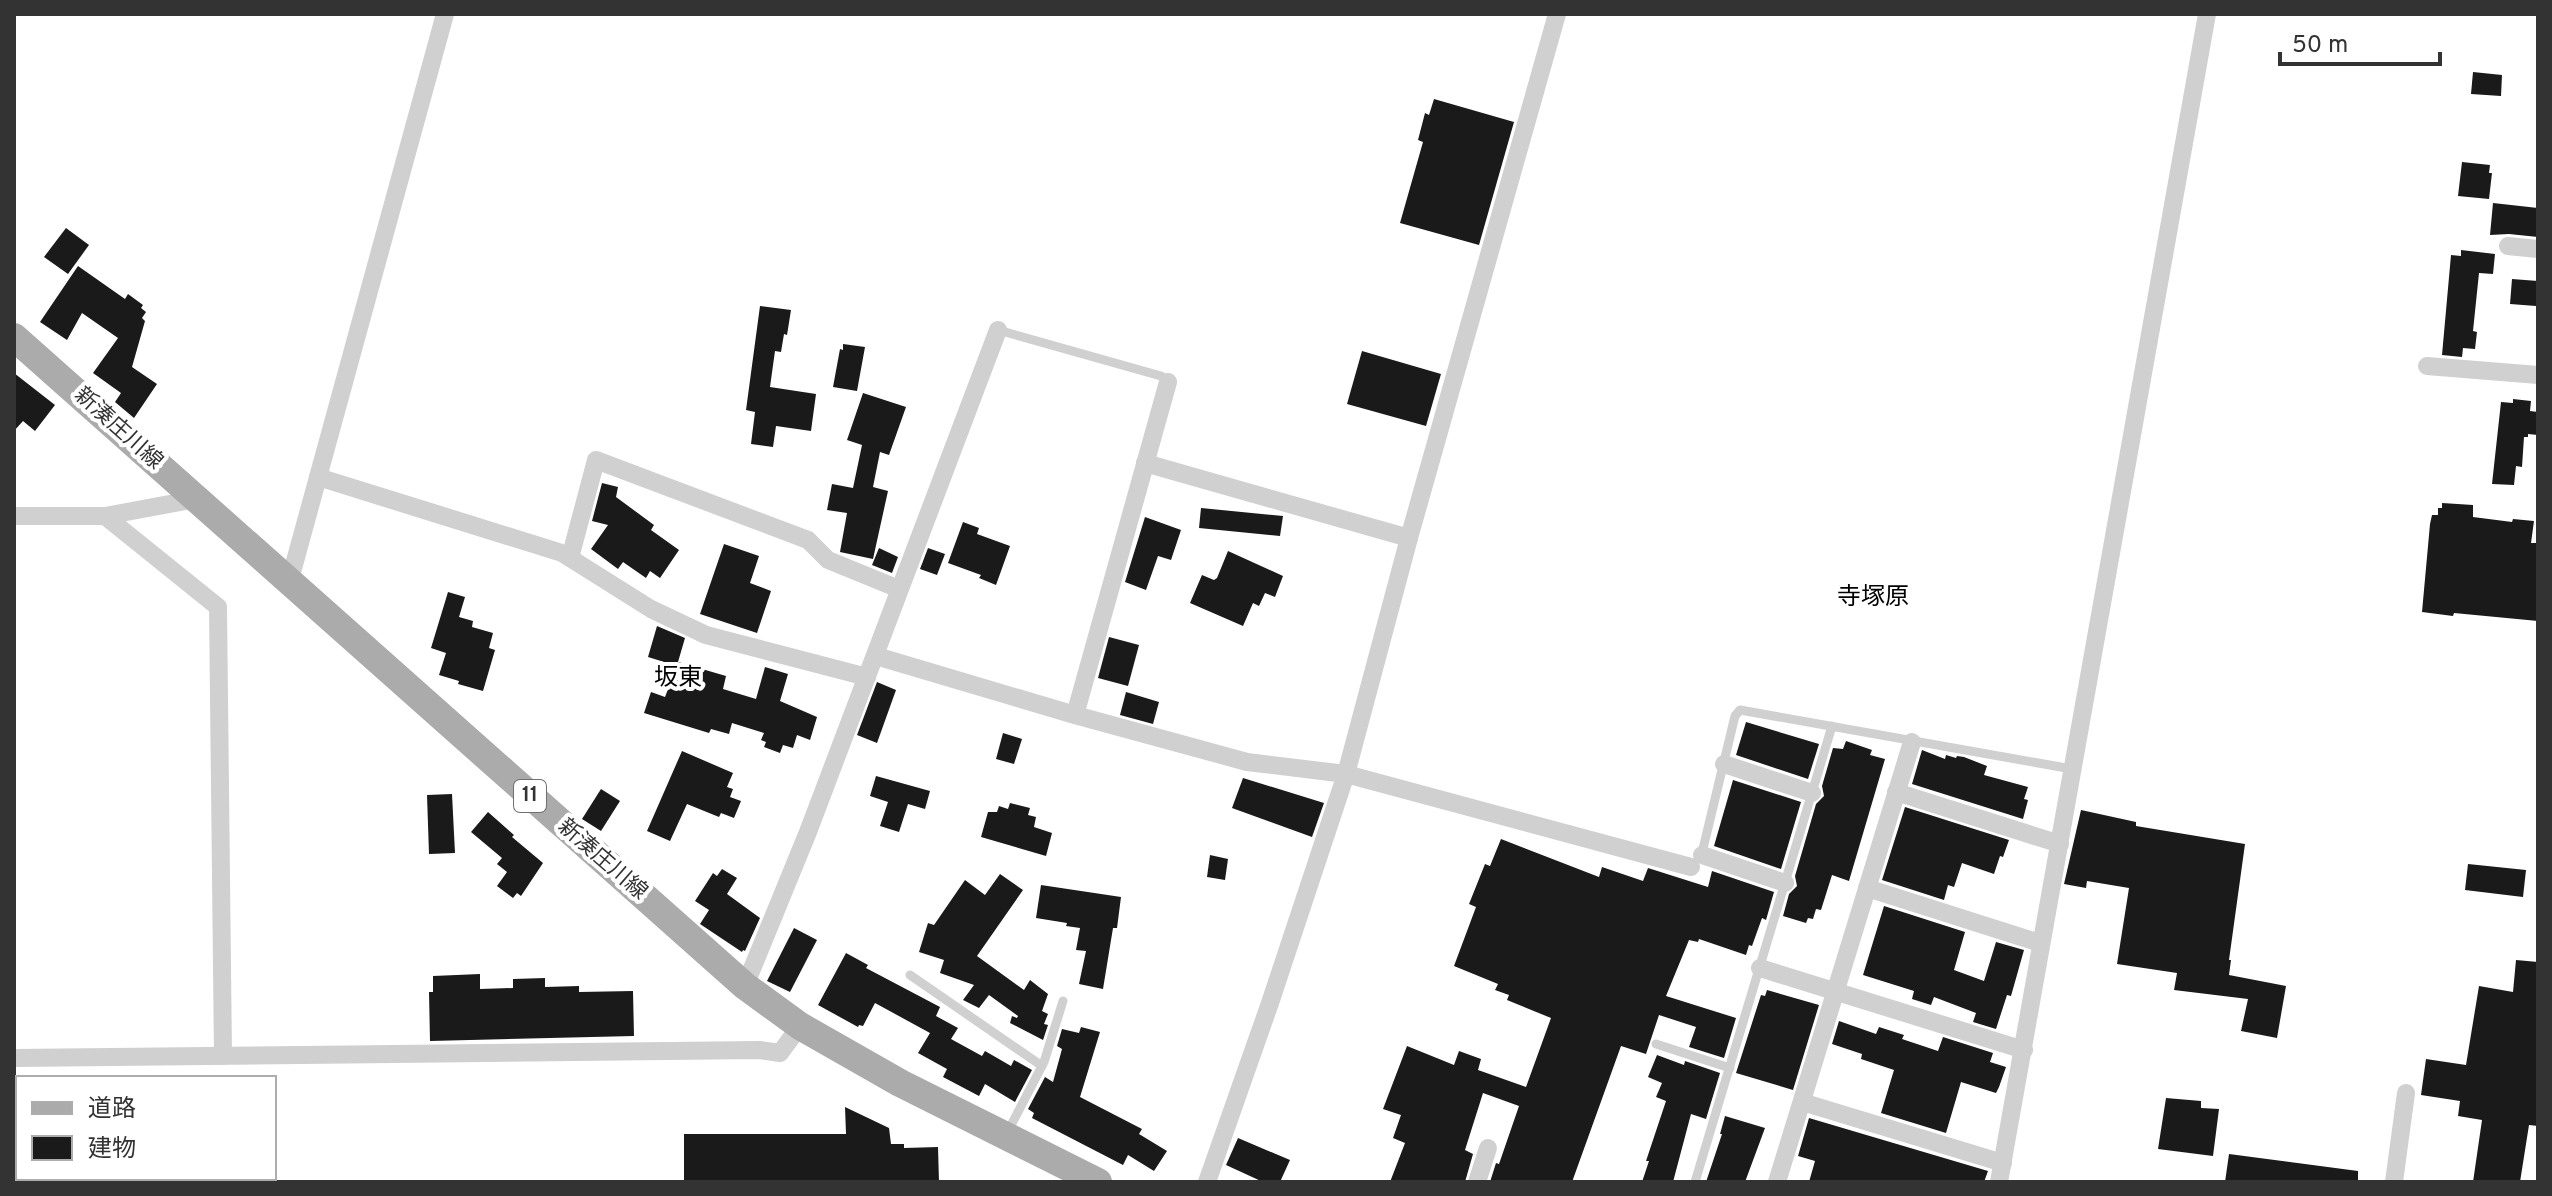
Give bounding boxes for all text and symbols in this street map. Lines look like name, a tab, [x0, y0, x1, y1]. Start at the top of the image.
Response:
scale bar	[2280, 16, 2440, 66]
text: 50 m	[2292, 31, 2348, 61]
street label: 新湊庄川線	[68, 382, 168, 476]
district label: 寺塚原	[1837, 583, 1909, 613]
district label: 坂東	[654, 664, 702, 694]
road number: 11	[514, 780, 546, 812]
street label: 新湊庄川線	[552, 814, 652, 906]
legend	[16, 1076, 276, 1180]
text: 道路	[88, 1095, 136, 1125]
text: 建物	[88, 1135, 136, 1165]

